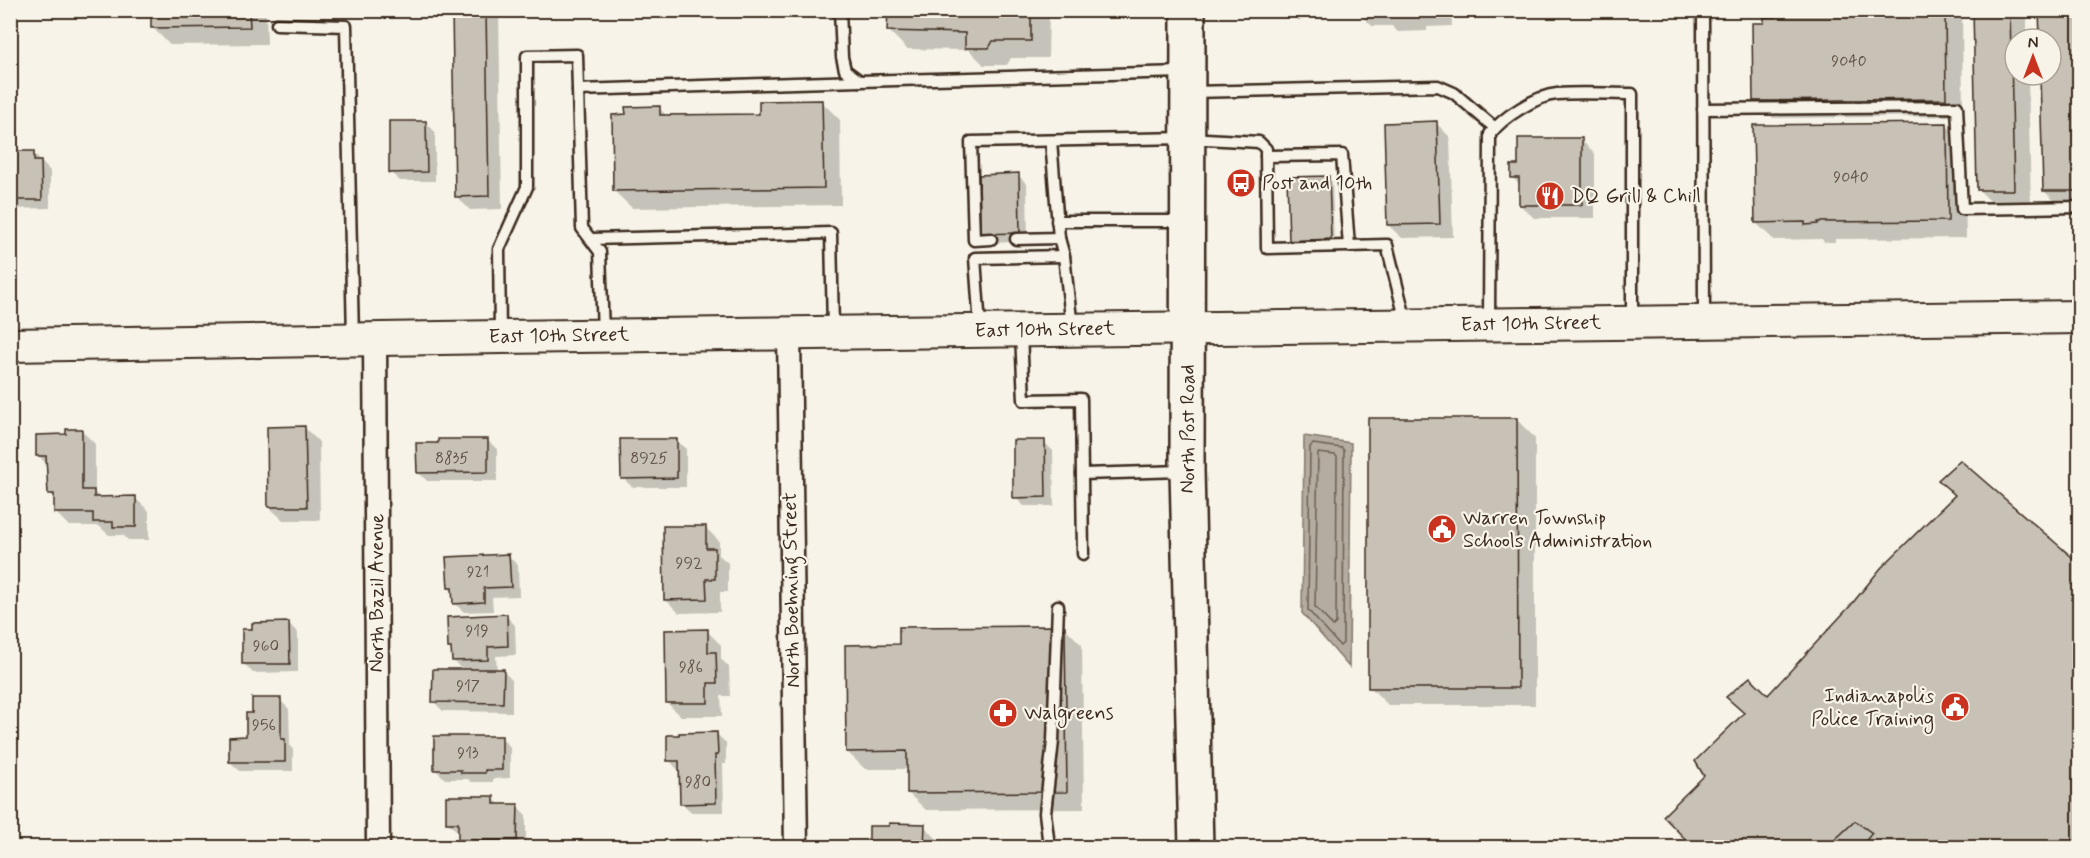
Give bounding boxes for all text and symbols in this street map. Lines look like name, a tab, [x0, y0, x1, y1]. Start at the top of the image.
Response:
north arrow	[2003, 27, 2063, 87]
text: N	[2028, 33, 2038, 54]
house number: 9040	[1831, 51, 1867, 72]
bus stop icon: Post and 10th	[1225, 167, 1257, 199]
house number: 9040	[1833, 167, 1869, 188]
place label: Post and 10th	[1262, 170, 1372, 197]
restaurant icon: DQ Grill & Chill	[1534, 180, 1566, 212]
place label: DQ Grill & Chill	[1571, 183, 1701, 210]
street label: East 10th Street	[1460, 309, 1602, 339]
street label: East 10th Street	[974, 315, 1116, 345]
street label: East 10th Street	[488, 321, 630, 351]
street label: North Post Road	[1175, 364, 1202, 494]
house number: 8835	[435, 448, 469, 469]
house number: 8925	[630, 448, 668, 469]
street label: North Boehning Street	[777, 492, 809, 688]
place label: Warren Township Schools Administration	[1463, 505, 1652, 555]
public building icon: Warren Township Schools Administration	[1426, 513, 1458, 545]
street label: North Bazil Avenue	[364, 514, 391, 672]
house number: 992	[676, 553, 703, 574]
house number: 921	[467, 562, 489, 583]
house number: 919	[465, 621, 489, 642]
house number: 960	[253, 636, 279, 657]
house number: 986	[679, 657, 703, 678]
house number: 917	[456, 676, 480, 697]
place label: Indianapolis Police Training	[1811, 683, 1934, 734]
public building icon: Indianapolis Police Training	[1939, 691, 1971, 723]
pharmacy icon: Walgreens	[987, 697, 1019, 729]
place label: Walgreens	[1024, 700, 1114, 728]
house number: 956	[252, 715, 276, 736]
house number: 913	[457, 743, 479, 764]
house number: 980	[685, 772, 711, 793]

